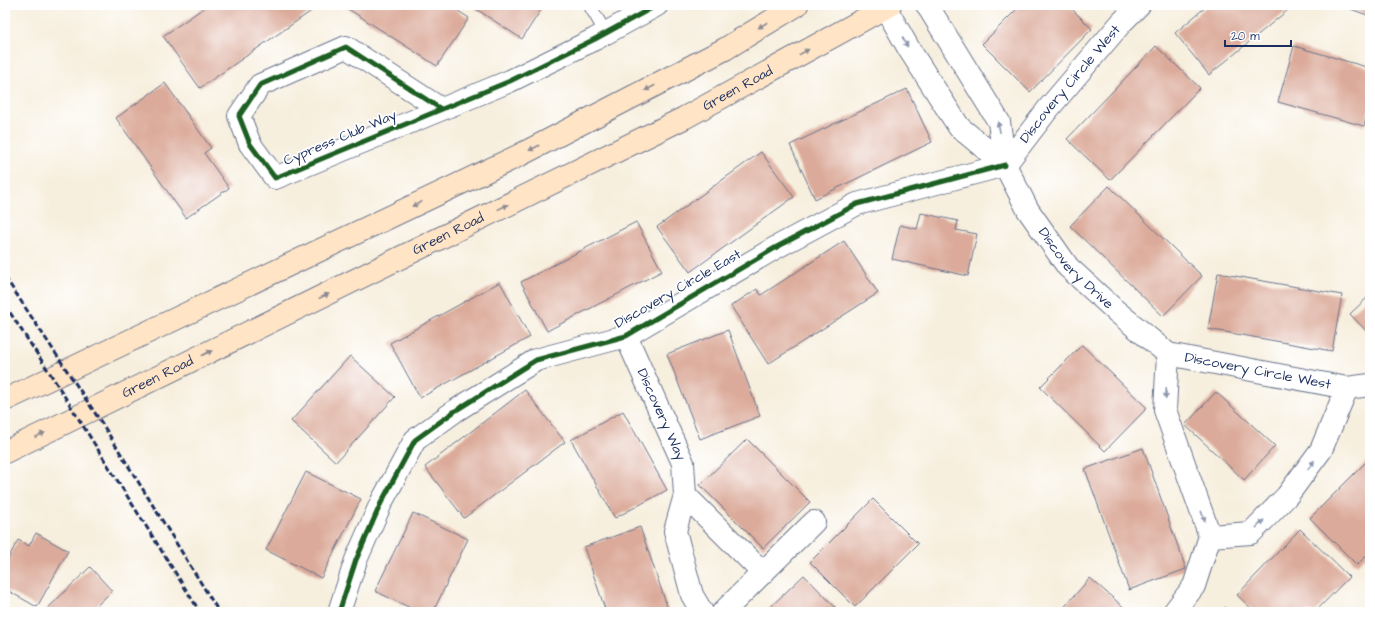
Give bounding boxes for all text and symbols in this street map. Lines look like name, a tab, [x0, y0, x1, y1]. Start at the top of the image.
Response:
street label: Discovery Circle West	[1015, 20, 1126, 147]
one-way arrow	[757, 22, 769, 29]
scale bar	[1225, 22, 1291, 48]
text: 20 m	[1231, 28, 1260, 45]
one-way arrow	[902, 36, 909, 48]
one-way arrow	[798, 49, 810, 56]
street label: Green Road	[699, 61, 776, 116]
one-way arrow	[644, 85, 655, 91]
street label: Cypress Club Way	[280, 105, 400, 171]
one-way arrow	[996, 120, 1002, 133]
one-way arrow	[528, 145, 540, 151]
one-way arrow	[411, 201, 423, 207]
one-way arrow	[498, 204, 509, 210]
street label: Green Road	[409, 208, 487, 260]
street label: Discovery Drive	[1033, 223, 1118, 314]
street label: Discovery Circle East	[611, 244, 745, 333]
one-way arrow	[318, 293, 330, 299]
street label: Discovery Circle West	[1183, 347, 1333, 395]
one-way arrow	[202, 350, 213, 356]
street label: Green Road	[119, 351, 197, 403]
street label: Discovery Way	[632, 365, 691, 464]
one-way arrow	[1163, 387, 1169, 400]
one-way arrow	[34, 432, 46, 438]
one-way arrow	[1306, 459, 1315, 470]
one-way arrow	[1201, 510, 1207, 522]
one-way arrow	[1255, 519, 1265, 529]

